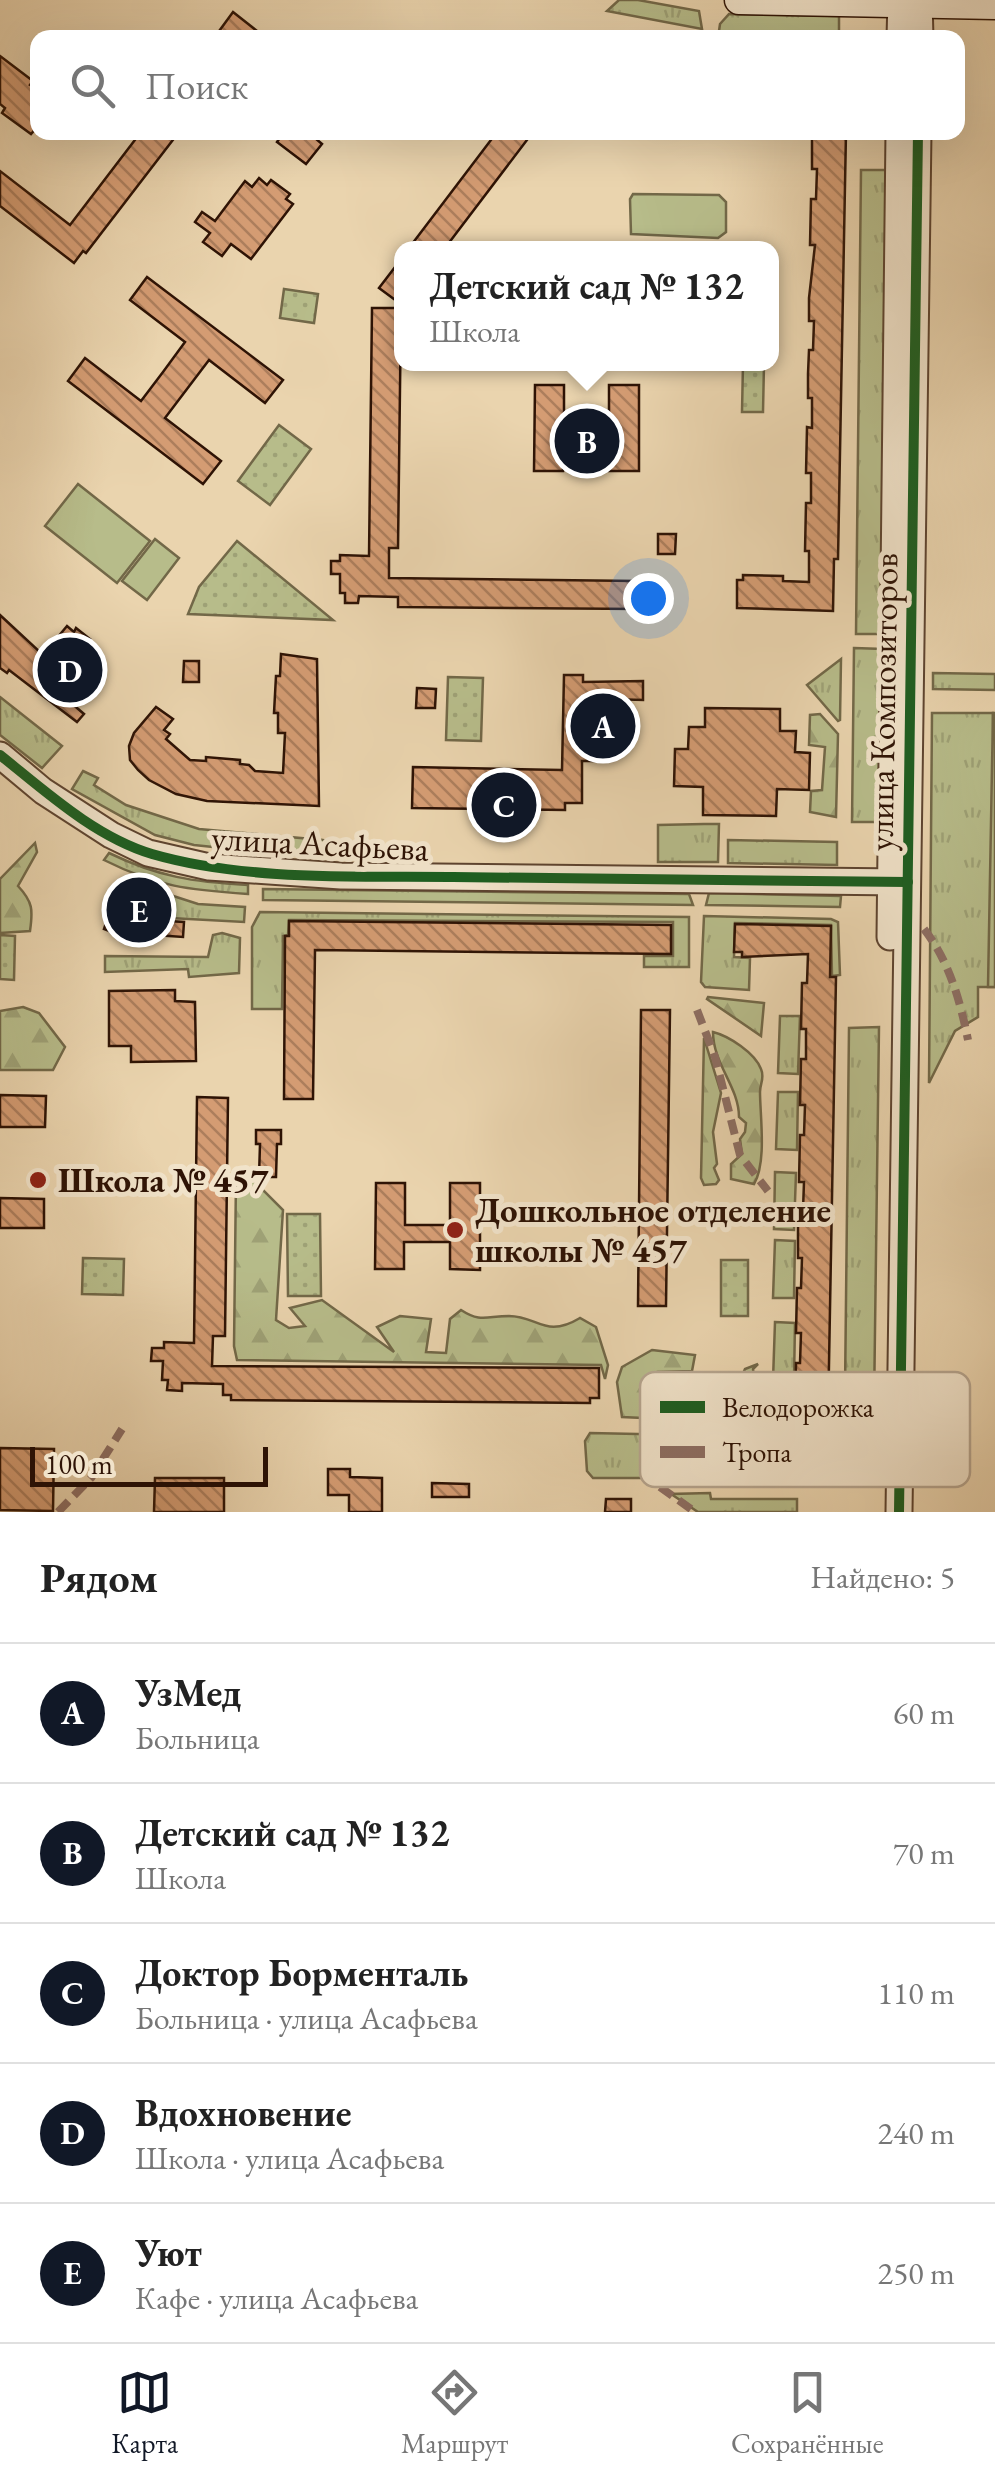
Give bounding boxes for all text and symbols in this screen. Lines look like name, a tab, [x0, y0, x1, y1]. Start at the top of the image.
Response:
search box	[30, 30, 965, 140]
icon: search	[65, 58, 120, 113]
text: Поиск	[145, 61, 248, 110]
popup	[394, 241, 779, 371]
text: Детский сад № 132	[429, 261, 744, 310]
text: Школа	[429, 310, 520, 352]
pin: B	[554, 404, 620, 478]
street label: улица Композиторов	[857, 552, 909, 852]
your location	[623, 573, 674, 624]
pin: D	[38, 632, 102, 708]
pin: A	[570, 688, 636, 764]
pin: C	[472, 768, 536, 842]
street label: улица Асафьева	[210, 814, 430, 872]
pin: E	[106, 872, 172, 948]
place label: Школа № 457	[58, 1157, 269, 1202]
marker: Школа № 457	[27, 1169, 49, 1191]
place label: Дошкольное отделение школы № 457	[475, 1187, 831, 1272]
marker: Дошкольное отделение школы № 457	[444, 1219, 466, 1241]
legend	[640, 1372, 970, 1487]
text: Велодорожка	[722, 1389, 875, 1425]
text: Тропа	[722, 1434, 792, 1470]
scale bar	[30, 1442, 268, 1486]
text: 100 m	[45, 1446, 113, 1482]
text: Рядом	[40, 1550, 158, 1605]
text: Найдено: 5	[810, 1556, 955, 1598]
text: УзМед	[135, 1668, 241, 1717]
text: A	[61, 1692, 84, 1734]
text: 60 m	[893, 1692, 955, 1734]
text: Больница	[135, 1717, 259, 1759]
text: Детский сад № 132	[135, 1808, 450, 1857]
text: B	[62, 1832, 83, 1874]
text: 70 m	[893, 1832, 955, 1874]
text: Школа	[135, 1857, 226, 1899]
text: Доктор Борменталь	[135, 1948, 468, 1997]
text: C	[61, 1972, 84, 2014]
text: 110 m	[878, 1972, 955, 2014]
text: Больница · улица Асафьева	[135, 1997, 478, 2039]
text: Вдохновение	[135, 2088, 352, 2137]
text: D	[60, 2112, 85, 2154]
text: 240 m	[878, 2112, 955, 2154]
text: Школа · улица Асафьева	[135, 2137, 444, 2179]
text: Уют	[135, 2228, 202, 2277]
text: E	[63, 2252, 82, 2294]
text: 250 m	[878, 2252, 955, 2294]
text: Кафе · улица Асафьева	[135, 2277, 418, 2319]
tab: Карта	[111, 2365, 178, 2461]
tab: Маршрут	[401, 2365, 508, 2461]
tab: Сохранённые	[731, 2365, 884, 2461]

